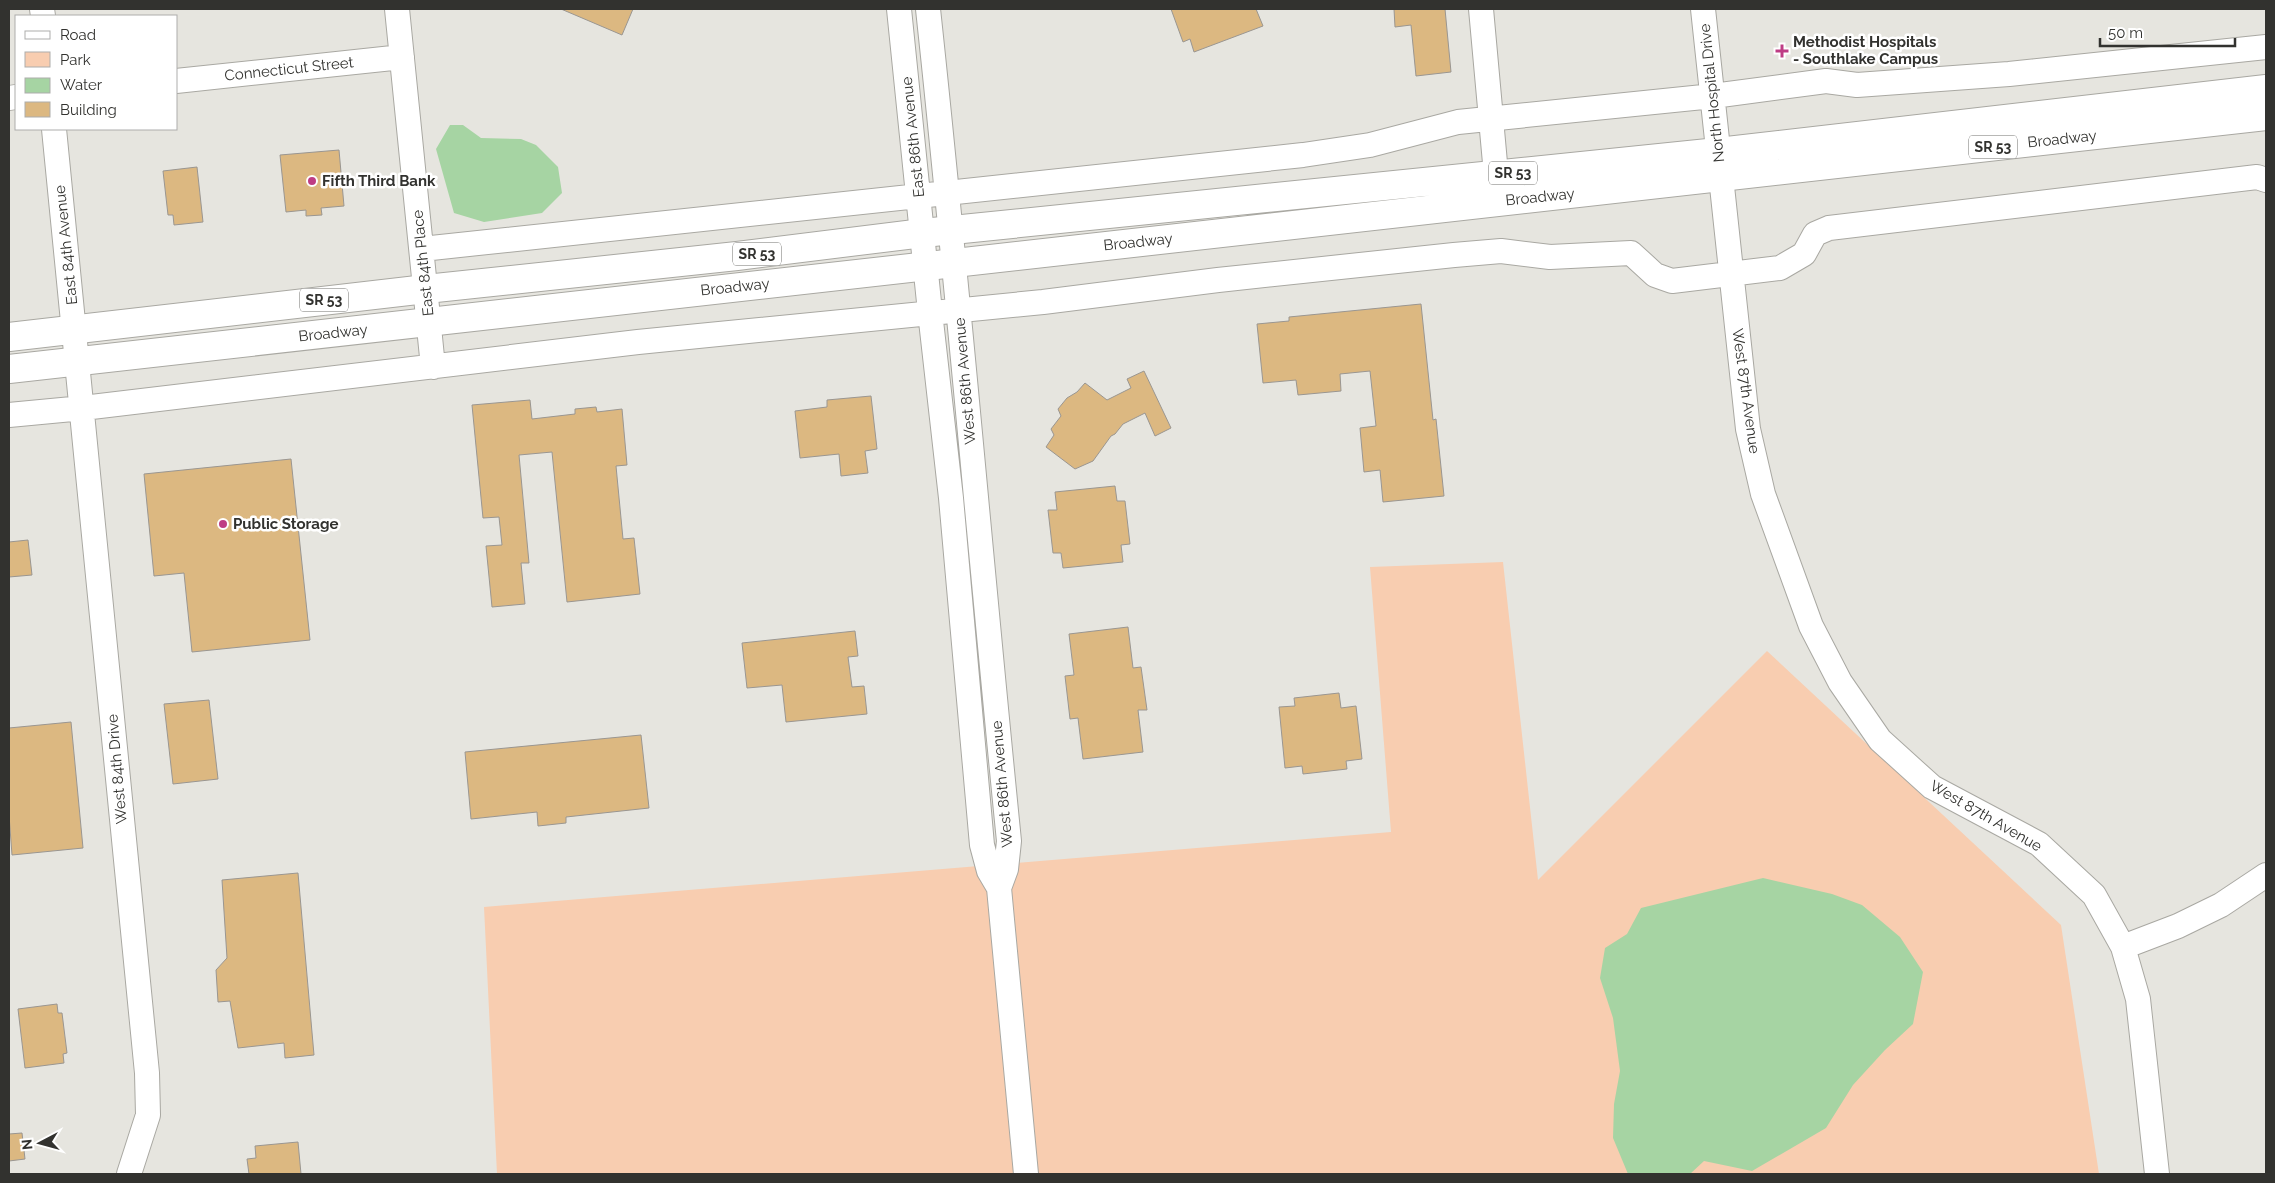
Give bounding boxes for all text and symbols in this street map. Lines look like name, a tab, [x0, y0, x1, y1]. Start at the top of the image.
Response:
legend	[15, 15, 178, 130]
scale bar	[2100, 15, 2235, 47]
street label: North Hospital Drive	[1696, 23, 1728, 163]
text: 50 m	[2108, 24, 2143, 42]
text: Road	[60, 26, 96, 44]
place label: Methodist Hospitals - Southlake Campus	[1793, 33, 1938, 68]
marker: Methodist Hospitals - Southlake Campus	[1775, 44, 1789, 58]
text: Park	[60, 51, 91, 69]
street label: Connecticut Street	[224, 53, 354, 85]
text: Water	[60, 76, 103, 94]
street label: East 86th Avenue	[898, 76, 928, 198]
text: Building	[60, 101, 117, 119]
street label: Broadway	[2026, 126, 2098, 152]
road number: SR 53	[1969, 136, 2017, 158]
road number: SR 53	[1489, 162, 1537, 184]
place label: Fifth Third Bank	[322, 172, 436, 190]
marker: Fifth Third Bank	[306, 175, 318, 187]
street label: East 84th Avenue	[51, 184, 81, 306]
street label: Broadway	[1504, 184, 1576, 210]
street label: East 84th Place	[408, 209, 438, 317]
street label: Broadway	[1102, 229, 1174, 255]
road number: SR 53	[733, 242, 781, 266]
street label: Broadway	[699, 274, 771, 300]
road number: SR 53	[300, 288, 348, 312]
street label: West 86th Avenue	[950, 317, 980, 445]
street label: Broadway	[297, 320, 369, 346]
street label: West 87th Avenue	[1728, 327, 1764, 455]
place label: Public Storage	[233, 515, 338, 533]
marker: Public Storage	[217, 518, 229, 530]
street label: West 84th Drive	[103, 713, 131, 825]
street label: West 86th Avenue	[987, 720, 1017, 848]
street label: West 87th Avenue	[1927, 777, 2045, 855]
north arrow	[15, 1118, 65, 1168]
text: N	[19, 1138, 36, 1151]

